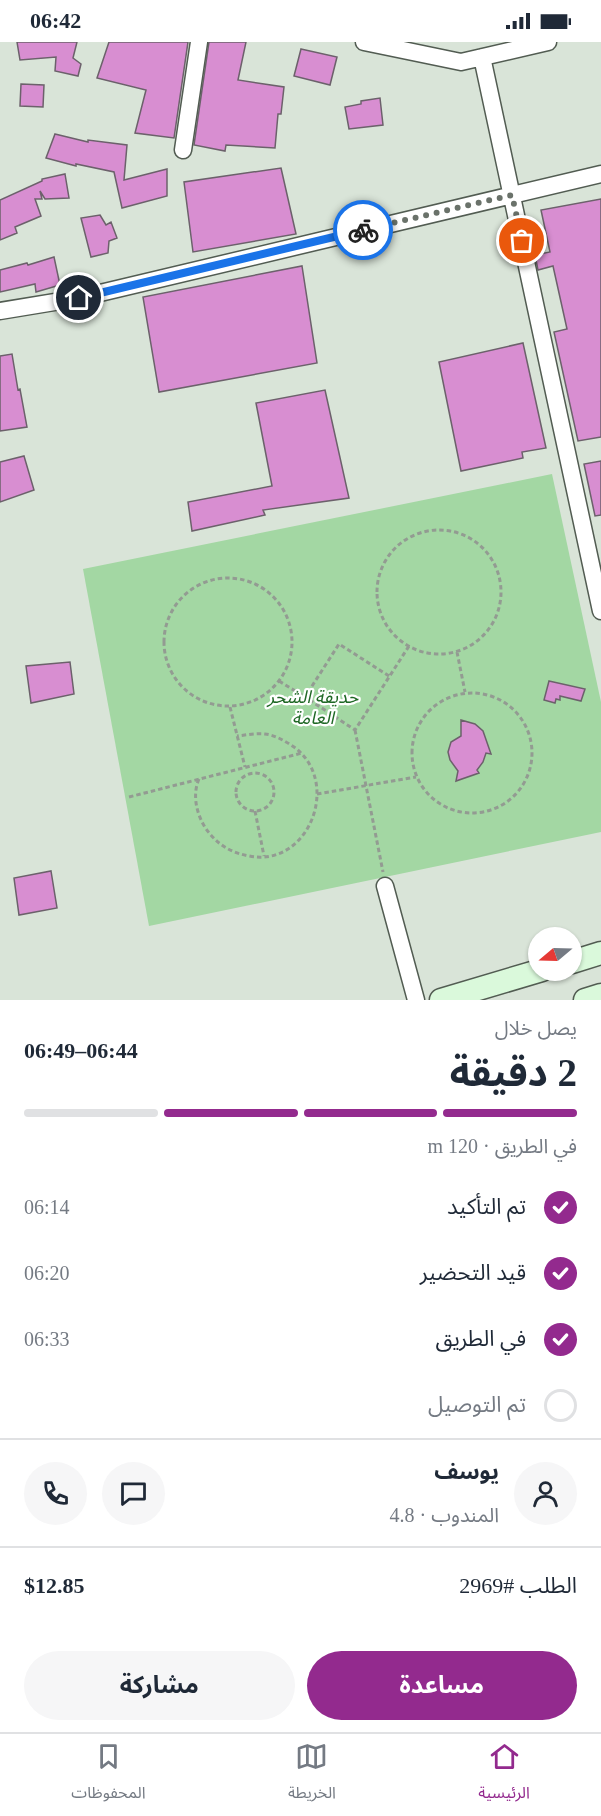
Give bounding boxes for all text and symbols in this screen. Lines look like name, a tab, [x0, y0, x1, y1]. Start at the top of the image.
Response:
text: 06:42	[30, 8, 81, 33]
courier	[333, 200, 393, 260]
icon: bike	[347, 214, 380, 247]
pin	[496, 215, 547, 266]
icon: bag	[505, 224, 538, 257]
pin	[53, 272, 104, 323]
icon: home	[62, 281, 95, 314]
park label: حديقة الشحر العامة	[266, 687, 359, 728]
north arrow	[528, 927, 582, 981]
map controls	[528, 927, 582, 981]
text: يصل خلال	[495, 1017, 577, 1039]
text: 06:44–06:49	[24, 1038, 138, 1063]
text: 2 دقيقة	[450, 1051, 577, 1094]
text: في الطريق · 120 m	[427, 1135, 577, 1157]
icon: check	[544, 1191, 577, 1224]
text: تم التأكيد	[447, 1194, 526, 1219]
text: 06:14	[24, 1196, 70, 1218]
icon: check	[544, 1257, 577, 1290]
text: قيد التحضير	[420, 1260, 526, 1285]
text: 06:20	[24, 1262, 70, 1284]
icon: check	[544, 1323, 577, 1356]
text: في الطريق	[435, 1326, 526, 1351]
text: 06:33	[24, 1328, 70, 1350]
text: تم التوصيل	[428, 1392, 526, 1417]
text: يوسف	[434, 1459, 499, 1484]
button: phone	[24, 1462, 87, 1525]
button: chat	[102, 1462, 165, 1525]
button: person	[514, 1462, 577, 1525]
text: المندوب · 4.8	[390, 1504, 499, 1526]
text: $12.85	[24, 1573, 85, 1598]
text: الطلب #2969	[459, 1573, 577, 1598]
button: مشاركة	[24, 1651, 295, 1720]
button: مساعدة	[307, 1651, 577, 1720]
tab: المحفوظات	[71, 1740, 146, 1810]
tab: الخريطة	[288, 1740, 336, 1810]
tab: الرئيسية	[478, 1740, 530, 1810]

